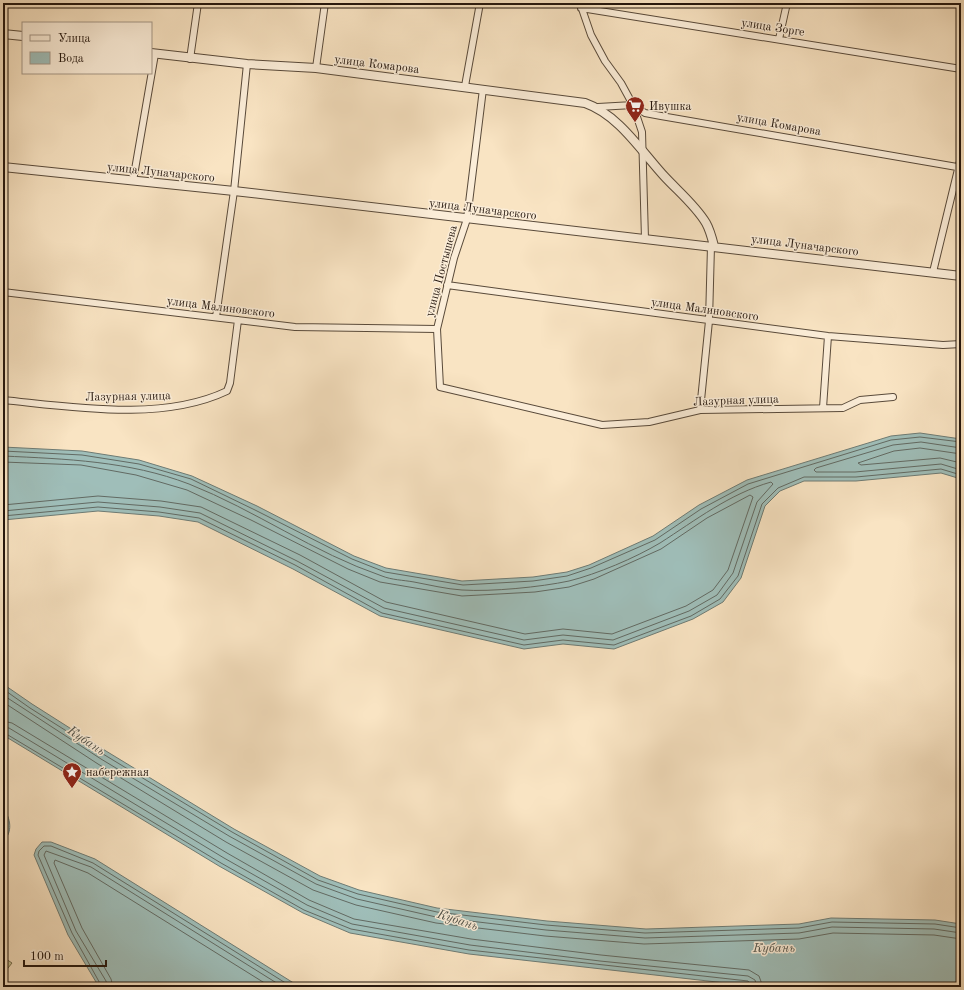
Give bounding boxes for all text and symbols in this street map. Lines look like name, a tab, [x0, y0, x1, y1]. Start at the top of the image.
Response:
street label: улица Зорге	[740, 17, 806, 39]
legend	[22, 22, 152, 74]
text: Улица	[58, 33, 91, 45]
text: Вода	[58, 53, 84, 65]
street label: улица Комарова	[334, 54, 420, 76]
supermarket icon: Ивушка	[624, 95, 646, 123]
place label: Ивушка	[649, 101, 692, 113]
street label: улица Комарова	[736, 112, 822, 138]
street label: улица Луначарского	[106, 161, 215, 185]
street label: улица Луначарского	[428, 197, 537, 223]
street label: улица Постышева	[424, 224, 460, 318]
street label: улица Луначарского	[750, 233, 859, 259]
street label: улица Малиновского	[166, 295, 276, 321]
street label: улица Малиновского	[650, 296, 760, 323]
street label: Лазурная улица	[85, 390, 171, 404]
street label: Лазурная улица	[693, 394, 779, 408]
water label: Кубань	[64, 724, 107, 758]
place icon: набережная	[61, 761, 83, 789]
place label: набережная	[86, 767, 149, 779]
water label: Кубань	[435, 907, 480, 933]
scale bar	[24, 942, 106, 968]
water label: Кубань	[752, 942, 795, 955]
text: 100 m	[30, 951, 64, 963]

